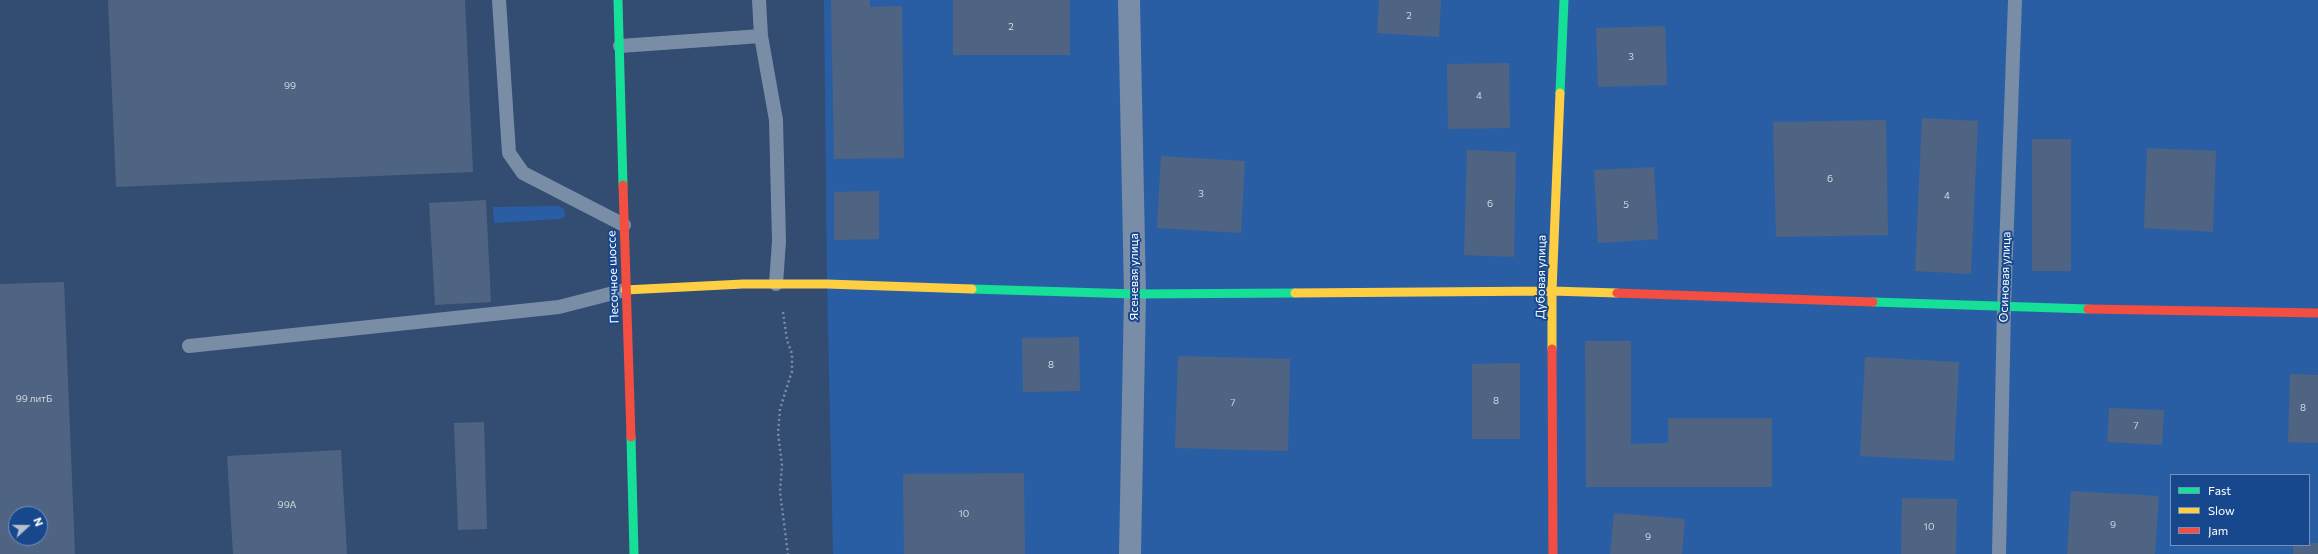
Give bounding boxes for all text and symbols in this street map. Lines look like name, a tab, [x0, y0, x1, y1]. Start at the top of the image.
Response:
house number: 2	[1406, 10, 1412, 22]
house number: 2	[1008, 21, 1014, 33]
house number: 3	[1628, 51, 1634, 63]
house number: 99	[284, 80, 296, 92]
house number: 4	[1476, 90, 1482, 102]
house number: 6	[1827, 173, 1833, 185]
house number: 3	[1198, 188, 1204, 200]
house number: 4	[1944, 190, 1950, 202]
house number: 6	[1487, 198, 1493, 210]
house number: 5	[1623, 199, 1629, 211]
street label: Песочное шоссе	[604, 230, 622, 324]
street label: Осиновая улица	[1996, 231, 2014, 323]
street label: Ясеневая улица	[1127, 233, 1141, 321]
street label: Дубовая улица	[1533, 235, 1549, 319]
house number: 8	[1048, 359, 1054, 371]
house number: 99 литБ	[16, 393, 52, 405]
house number: 8	[1493, 395, 1499, 407]
house number: 7	[1230, 397, 1236, 409]
house number: 8	[2300, 402, 2306, 414]
house number: 7	[2133, 420, 2139, 432]
legend	[2170, 474, 2310, 546]
text: Fast	[2208, 483, 2231, 497]
house number: 99А	[278, 499, 296, 511]
text: Slow	[2208, 503, 2235, 517]
north arrow	[8, 506, 48, 546]
house number: 10	[959, 508, 969, 520]
text: N	[31, 516, 46, 528]
house number: 9	[2110, 519, 2116, 531]
house number: 10	[1924, 521, 1934, 533]
text: Jam	[2208, 523, 2228, 537]
house number: 9	[1645, 531, 1651, 543]

